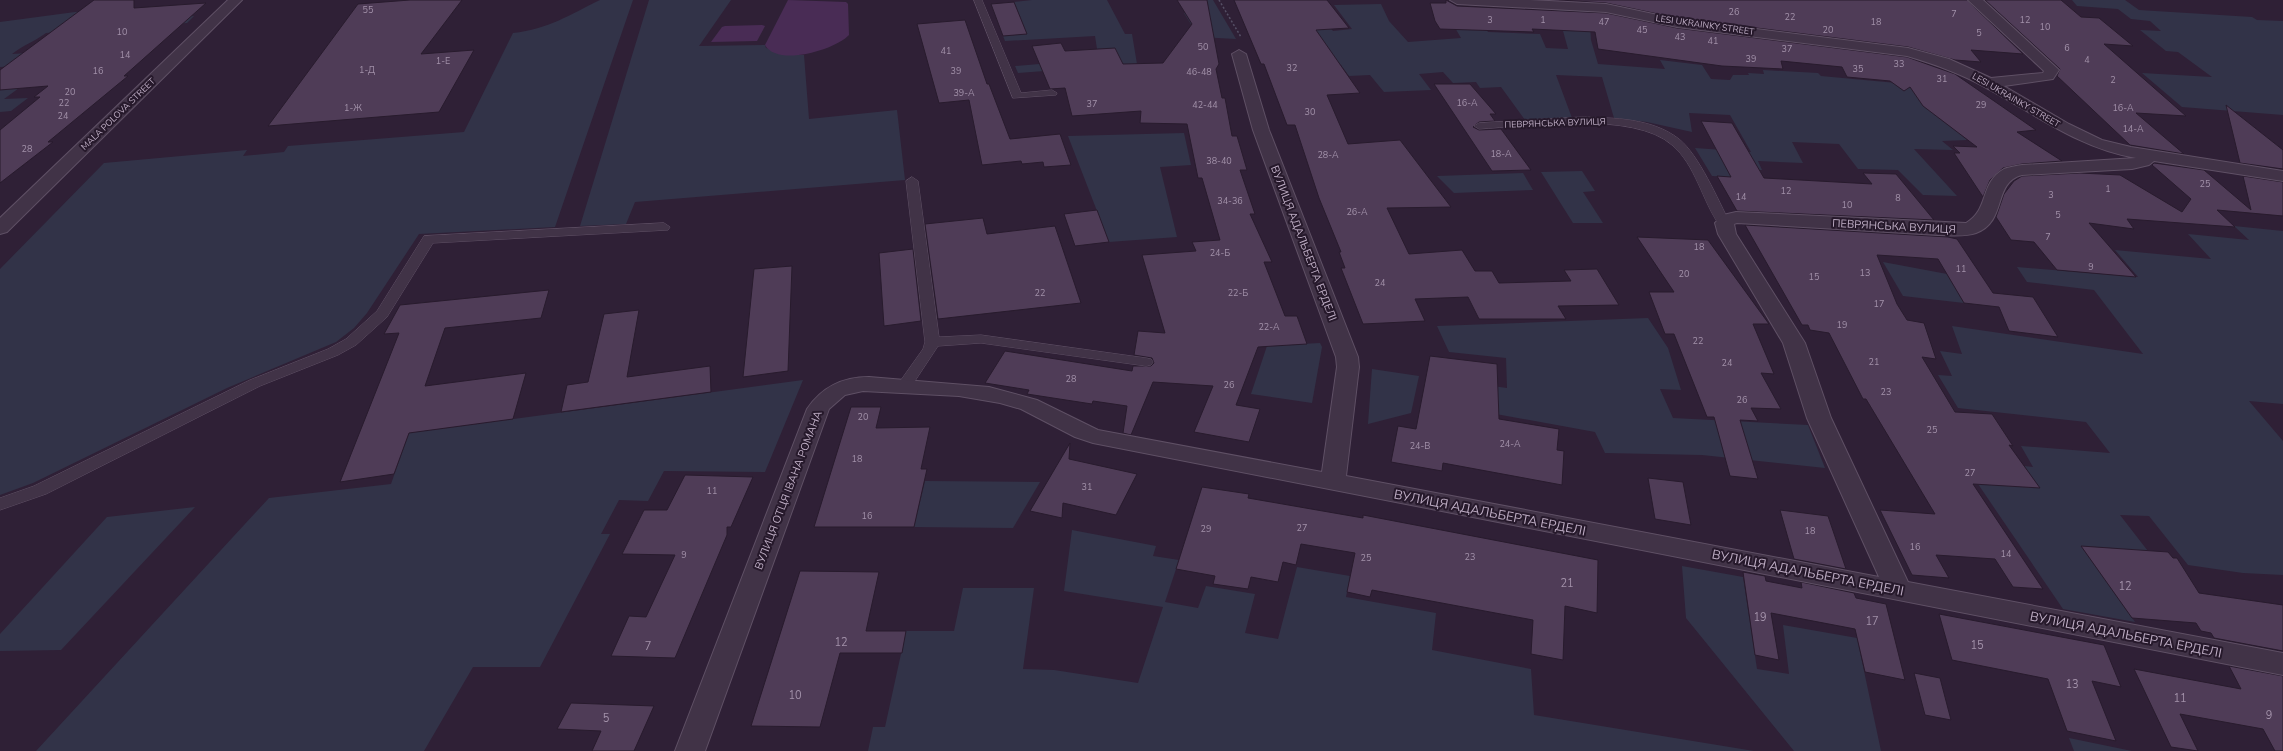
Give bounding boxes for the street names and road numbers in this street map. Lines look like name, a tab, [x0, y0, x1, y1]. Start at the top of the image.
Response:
street label: LESI UKRAINKY STREET	[1655, 12, 1756, 38]
street label: LESI UKRAINKY STREET	[1970, 70, 2063, 130]
street label: MALA POLOVA STREET	[78, 75, 158, 153]
street label: ПЕВРЯНСЬКА ВУЛИЦЯ	[1504, 115, 1606, 131]
street label: ВУЛИЦЯ АДАЛЬБЕРТА ЕРДЕЛІ	[1267, 163, 1340, 323]
street label: ПЕВРЯНСЬКА ВУЛИЦЯ	[1832, 216, 1956, 237]
street label: ВУЛИЦЯ ОТЦЯ ІВАНА РОМАНА	[751, 408, 826, 572]
street label: ВУЛИЦЯ АДАЛЬБЕРТА ЕРДЕЛІ	[1392, 486, 1587, 540]
street label: ВУЛИЦЯ АДАЛЬБЕРТА ЕРДЕЛІ	[1710, 546, 1905, 600]
street label: ВУЛИЦЯ АДАЛЬБЕРТА ЕРДЕЛІ	[2028, 608, 2223, 662]

